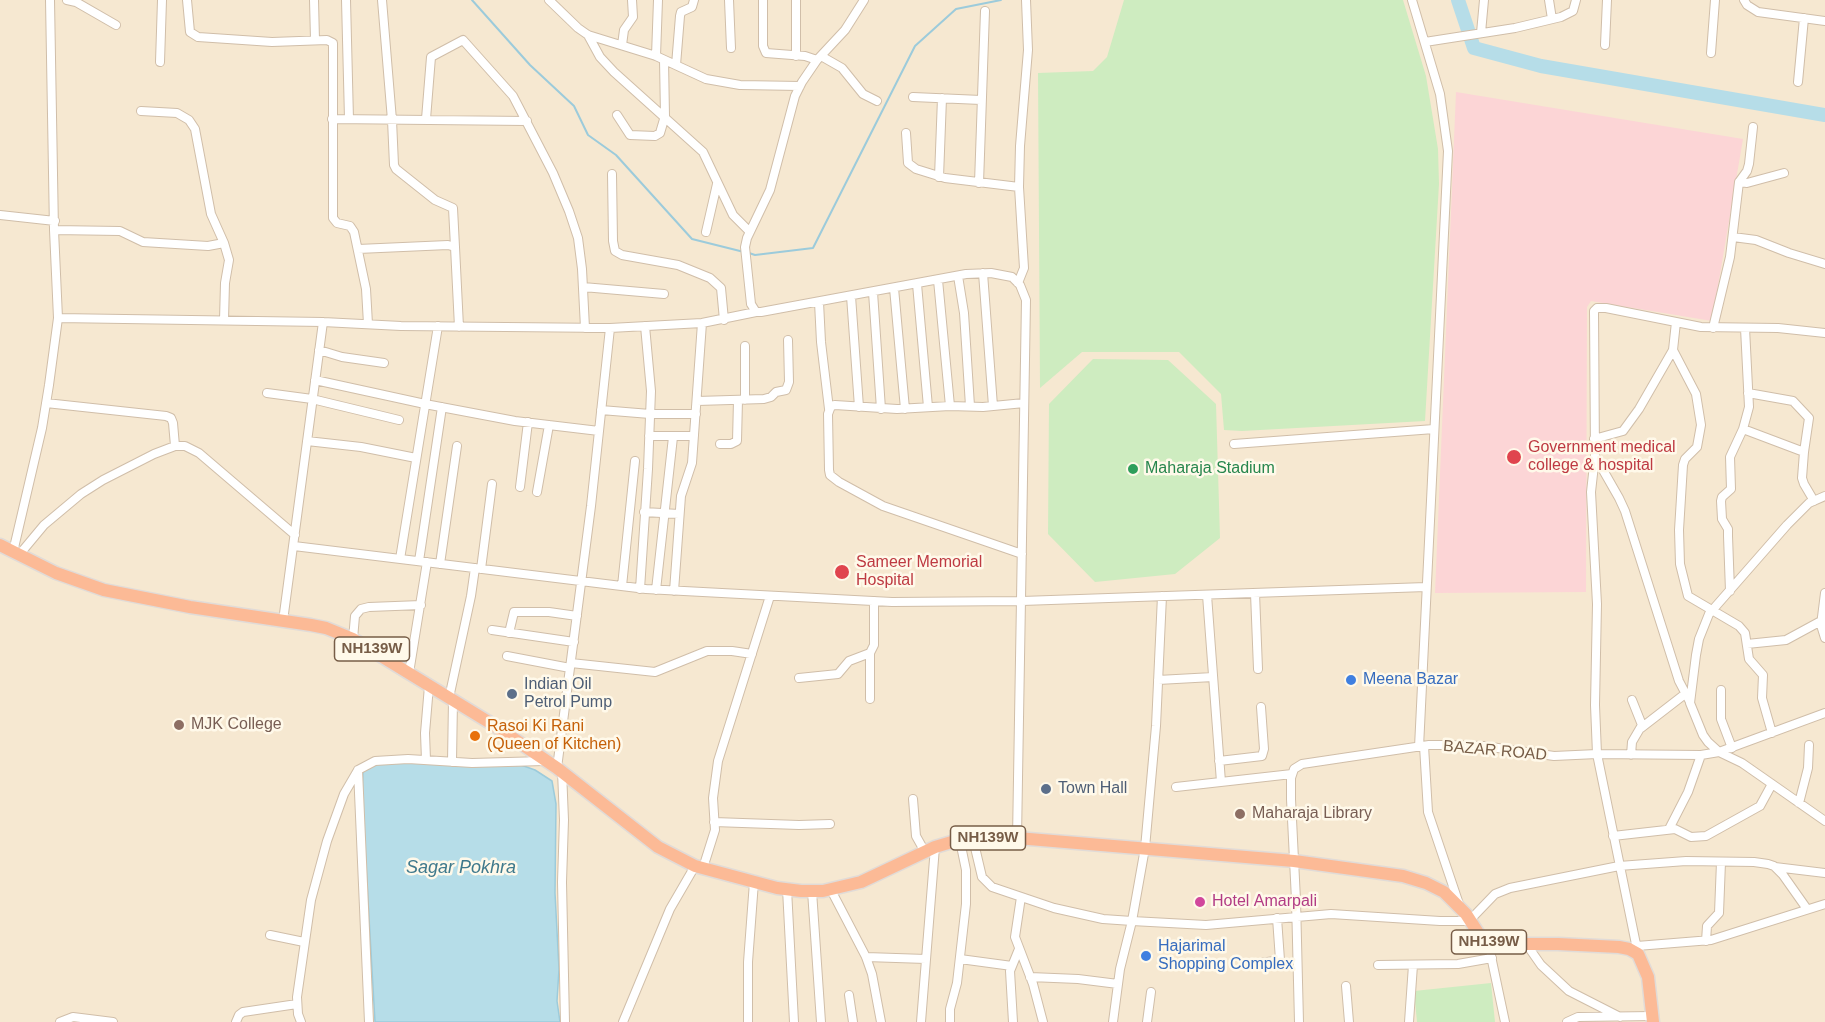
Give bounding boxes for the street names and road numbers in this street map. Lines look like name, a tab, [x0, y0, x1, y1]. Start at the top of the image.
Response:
road number: NH139W	[334, 637, 410, 661]
street label: BAZAR ROAD	[1442, 737, 1548, 765]
road number: NH139W	[950, 826, 1026, 850]
road number: NH139W	[1452, 930, 1526, 954]

